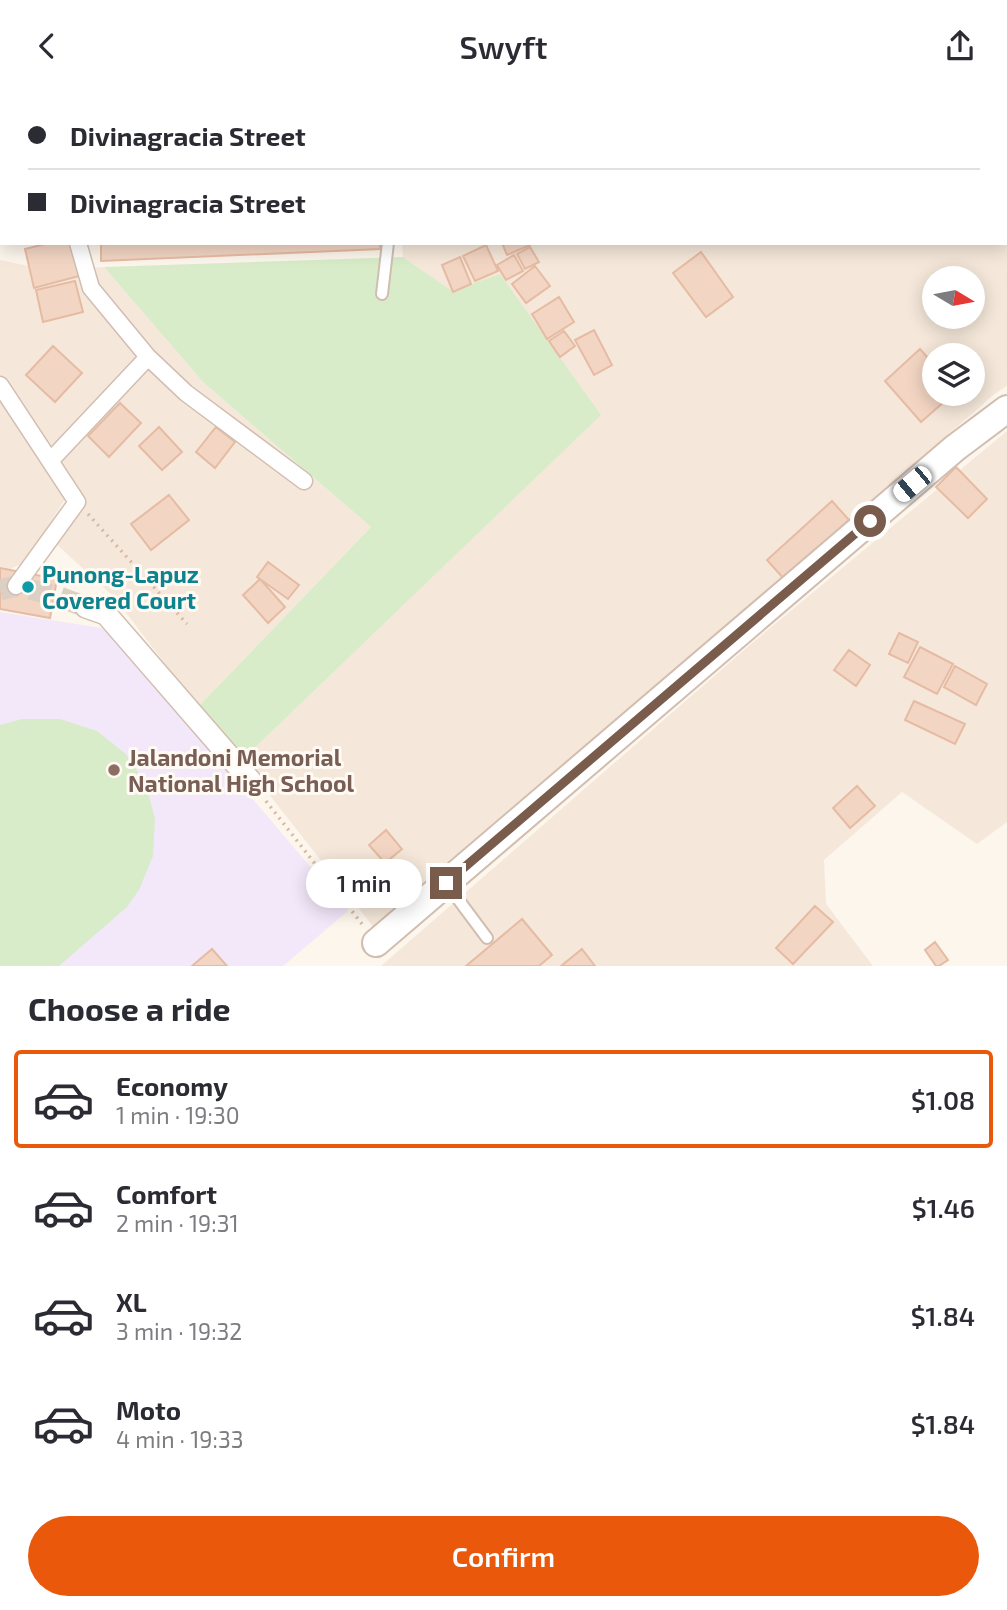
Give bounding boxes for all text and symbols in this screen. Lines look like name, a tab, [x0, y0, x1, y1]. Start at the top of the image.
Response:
icon: back	[28, 27, 66, 65]
text: Swyft	[459, 27, 548, 65]
icon: share	[941, 27, 979, 65]
text: Divinagracia Street	[70, 120, 306, 151]
text: Divinagracia Street	[70, 187, 306, 218]
north arrow	[922, 266, 985, 329]
map controls	[922, 266, 985, 406]
button: layers	[922, 343, 985, 406]
car	[890, 462, 935, 506]
route start	[854, 505, 886, 537]
place label: Punong-Lapuz Covered Court	[42, 560, 199, 614]
marker: Punong-Lapuz Covered Court	[20, 579, 36, 595]
place label: Jalandoni Memorial National High School	[128, 743, 355, 797]
marker: Jalandoni Memorial National High School	[106, 762, 122, 778]
callout: 1 min	[306, 859, 422, 907]
route end	[430, 867, 462, 899]
text: 1 min	[337, 869, 391, 897]
text: Choose a ride	[28, 989, 231, 1027]
icon: car	[32, 1068, 95, 1131]
text: Economy	[116, 1070, 228, 1101]
text: $1.08	[911, 1084, 975, 1115]
text: 1 min · 19:30	[116, 1101, 240, 1129]
icon: car	[32, 1176, 95, 1239]
text: Comfort	[116, 1178, 217, 1209]
text: $1.46	[912, 1192, 975, 1223]
text: 2 min · 19:31	[116, 1209, 239, 1237]
icon: car	[32, 1284, 95, 1347]
text: XL	[116, 1286, 147, 1317]
text: $1.84	[911, 1300, 975, 1331]
text: 3 min · 19:32	[116, 1317, 242, 1345]
icon: car	[32, 1392, 95, 1455]
text: Moto	[116, 1394, 181, 1425]
text: $1.84	[911, 1408, 975, 1439]
text: 4 min · 19:33	[116, 1425, 244, 1453]
button: Confirm	[28, 1516, 979, 1596]

